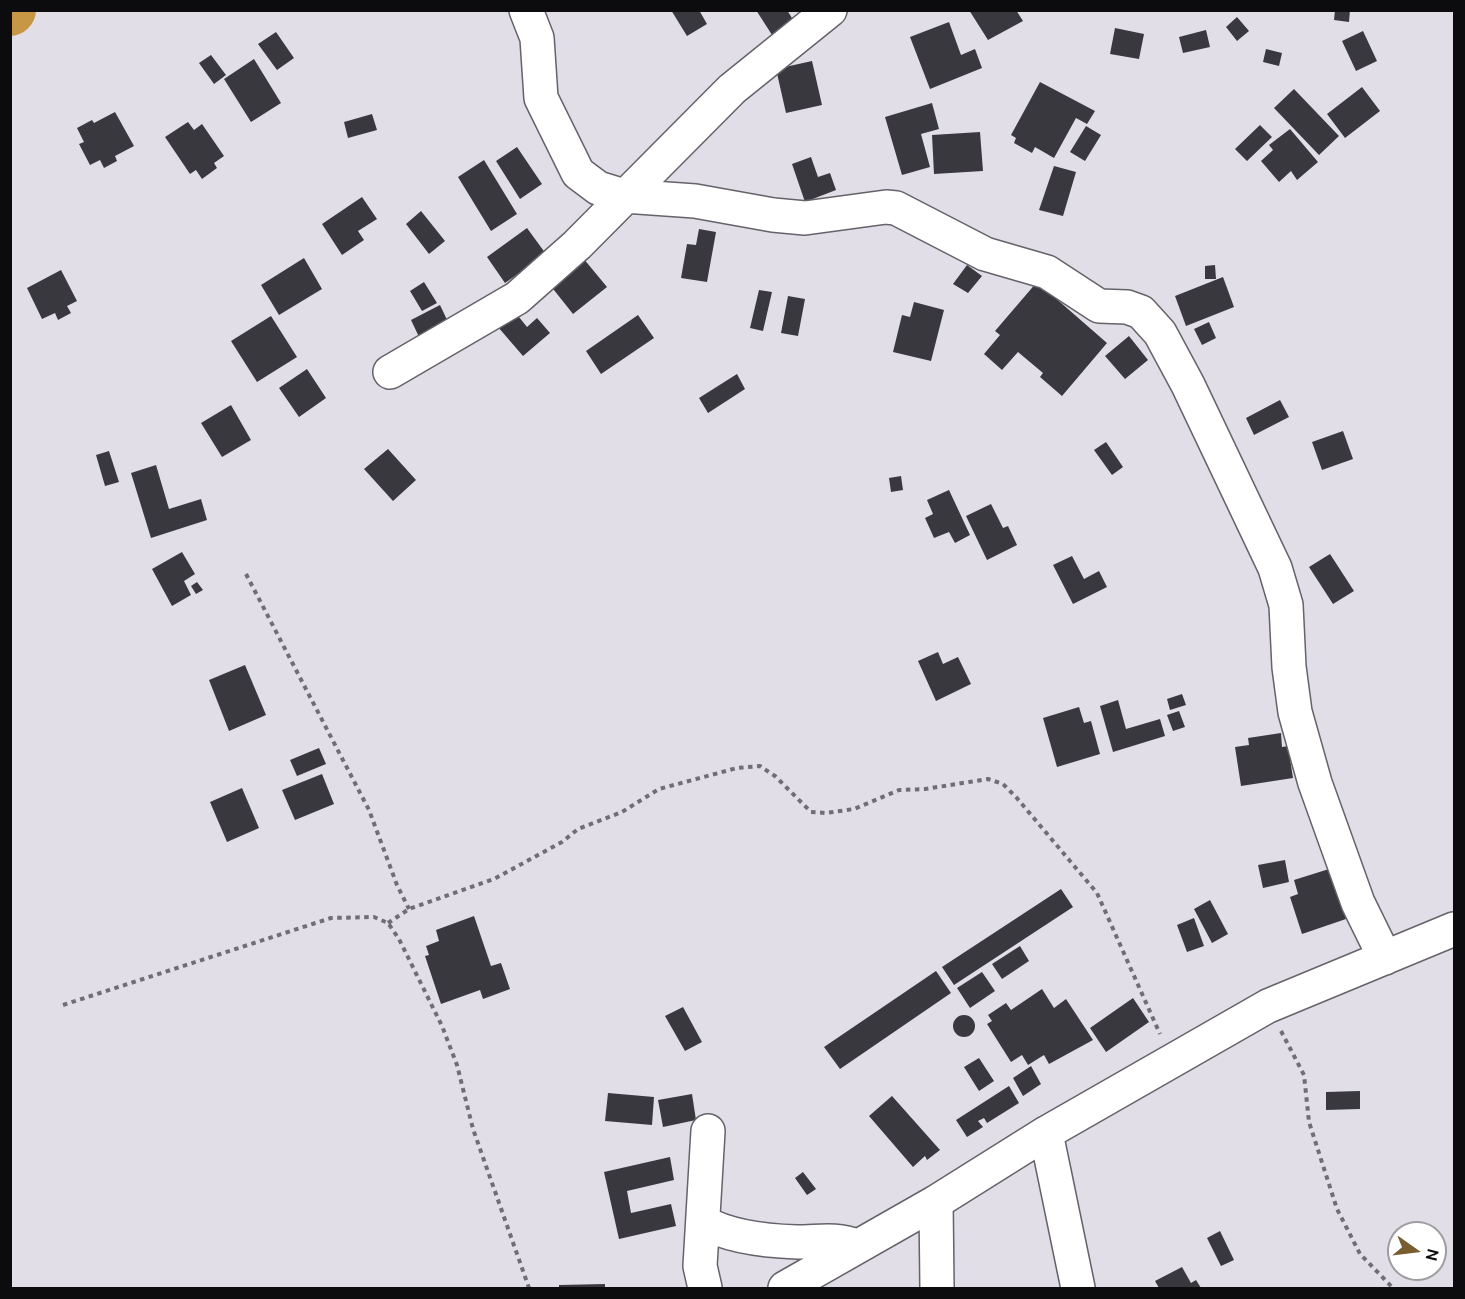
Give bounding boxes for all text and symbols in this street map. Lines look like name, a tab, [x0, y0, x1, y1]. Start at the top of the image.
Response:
north arrow	[1387, 1221, 1447, 1281]
text: N	[1422, 1247, 1443, 1263]

